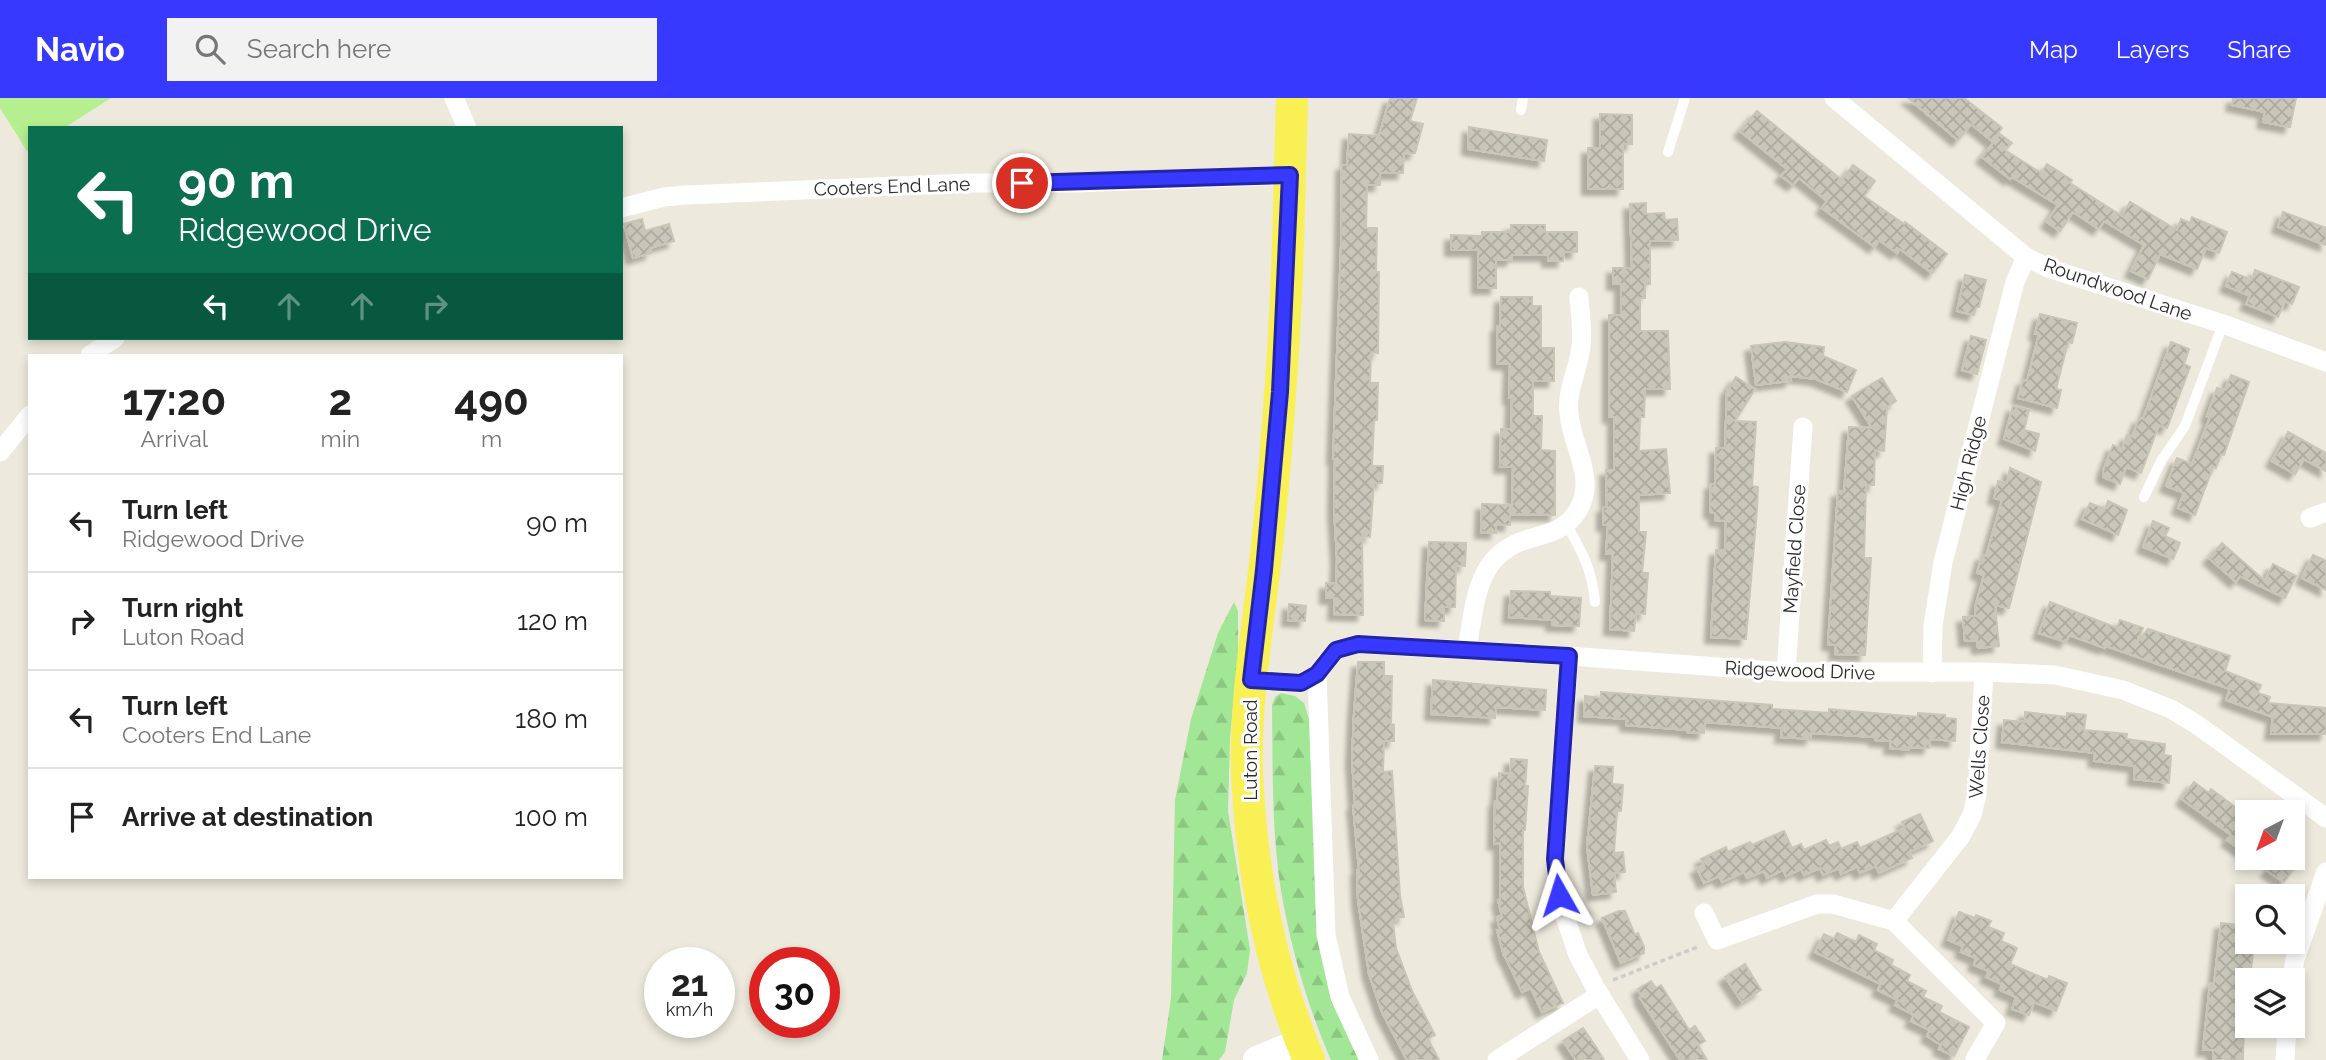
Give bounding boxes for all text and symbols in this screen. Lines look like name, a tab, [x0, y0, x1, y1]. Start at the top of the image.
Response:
search box	[167, 18, 657, 81]
text: Navio	[35, 30, 125, 69]
icon: search	[191, 30, 229, 68]
text: Search here	[247, 34, 391, 64]
text: Map	[2029, 35, 2078, 64]
text: Layers	[2116, 35, 2189, 64]
text: Share	[2227, 35, 2291, 64]
text: 90 m	[178, 152, 294, 209]
pin	[992, 153, 1052, 213]
icon: left	[63, 154, 154, 245]
icon: arrive	[1003, 164, 1041, 202]
street label: Cooters End Lane	[813, 172, 971, 200]
text: Ridgewood Drive	[178, 211, 432, 248]
street label: Roundwood Lane	[2041, 253, 2195, 325]
icon: left	[197, 287, 235, 325]
icon: ahead	[270, 287, 308, 325]
icon: ahead	[343, 287, 381, 325]
icon: right	[416, 287, 454, 325]
text: 17:20	[122, 376, 226, 425]
text: 2	[328, 376, 352, 425]
text: 490	[454, 376, 529, 425]
street label: High Ridge	[1946, 413, 1990, 513]
text: Arrival	[141, 425, 208, 452]
text: min	[321, 425, 360, 452]
text: m	[481, 425, 502, 452]
street label: Mayfield Close	[1779, 484, 1809, 614]
text: Turn left	[122, 495, 228, 525]
icon: left	[63, 504, 101, 542]
text: 90 m	[526, 508, 588, 538]
text: Ridgewood Drive	[122, 525, 304, 552]
text: Turn right	[122, 593, 243, 623]
icon: right	[63, 602, 101, 640]
text: 120 m	[517, 606, 588, 636]
text: Luton Road	[122, 623, 245, 650]
street label: Ridgewood Drive	[1724, 656, 1876, 684]
text: Turn left	[122, 691, 228, 721]
street label: Wells Close	[1964, 694, 1994, 800]
street label: Luton Road	[1239, 699, 1261, 801]
icon: left	[63, 700, 101, 738]
text: 180 m	[515, 704, 588, 734]
text: Cooters End Lane	[122, 721, 311, 748]
icon: arrive	[63, 798, 101, 836]
north arrow	[2235, 800, 2305, 870]
map controls	[2235, 800, 2305, 1038]
text: Arrive at destination	[122, 802, 373, 832]
text: 100 m	[515, 802, 588, 832]
position arrow	[1522, 858, 1596, 932]
button: search	[2235, 884, 2305, 954]
speed limit sign: 30	[749, 947, 840, 1038]
text: 21	[671, 963, 708, 1004]
button: layers	[2235, 968, 2305, 1038]
text: km/h	[666, 999, 713, 1020]

